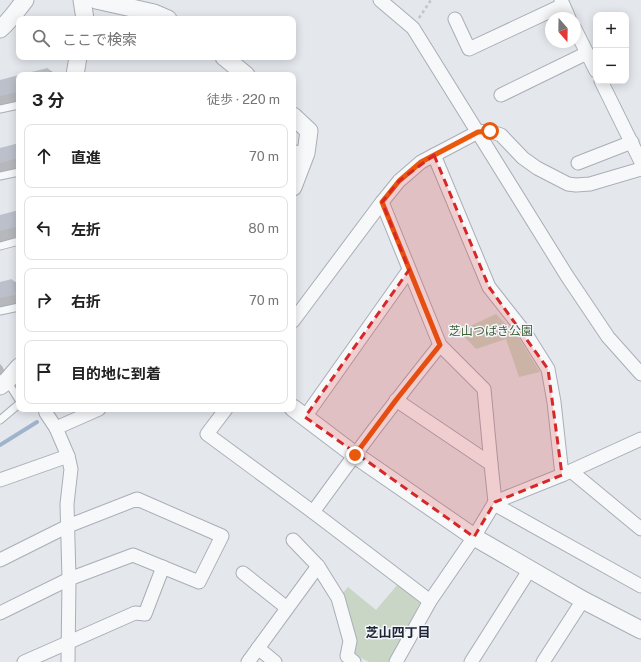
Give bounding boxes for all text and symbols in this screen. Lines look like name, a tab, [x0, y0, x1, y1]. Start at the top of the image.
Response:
north arrow	[545, 12, 581, 48]
map controls	[593, 12, 629, 84]
button: +	[593, 12, 629, 48]
search box	[16, 16, 296, 60]
icon: search	[30, 27, 52, 49]
text: ここで検索	[62, 31, 137, 48]
button: −	[593, 48, 629, 84]
text: 3 分	[32, 90, 64, 110]
text: 徒歩 · 220 m	[207, 92, 280, 107]
route start	[481, 122, 499, 140]
icon: ahead	[33, 145, 55, 167]
text: 直進	[71, 149, 101, 166]
text: 70 m	[249, 149, 279, 164]
icon: left	[33, 217, 55, 239]
text: 左折	[71, 221, 101, 238]
text: 80 m	[248, 221, 279, 236]
icon: right	[33, 289, 55, 311]
text: 右折	[71, 293, 101, 310]
text: 70 m	[249, 293, 279, 308]
park label: 芝山つばき公園	[449, 324, 533, 338]
icon: arrive	[33, 361, 55, 383]
text: 目的地に到着	[71, 365, 161, 382]
route end	[346, 446, 364, 464]
district label: 芝山四丁目	[365, 625, 431, 640]

